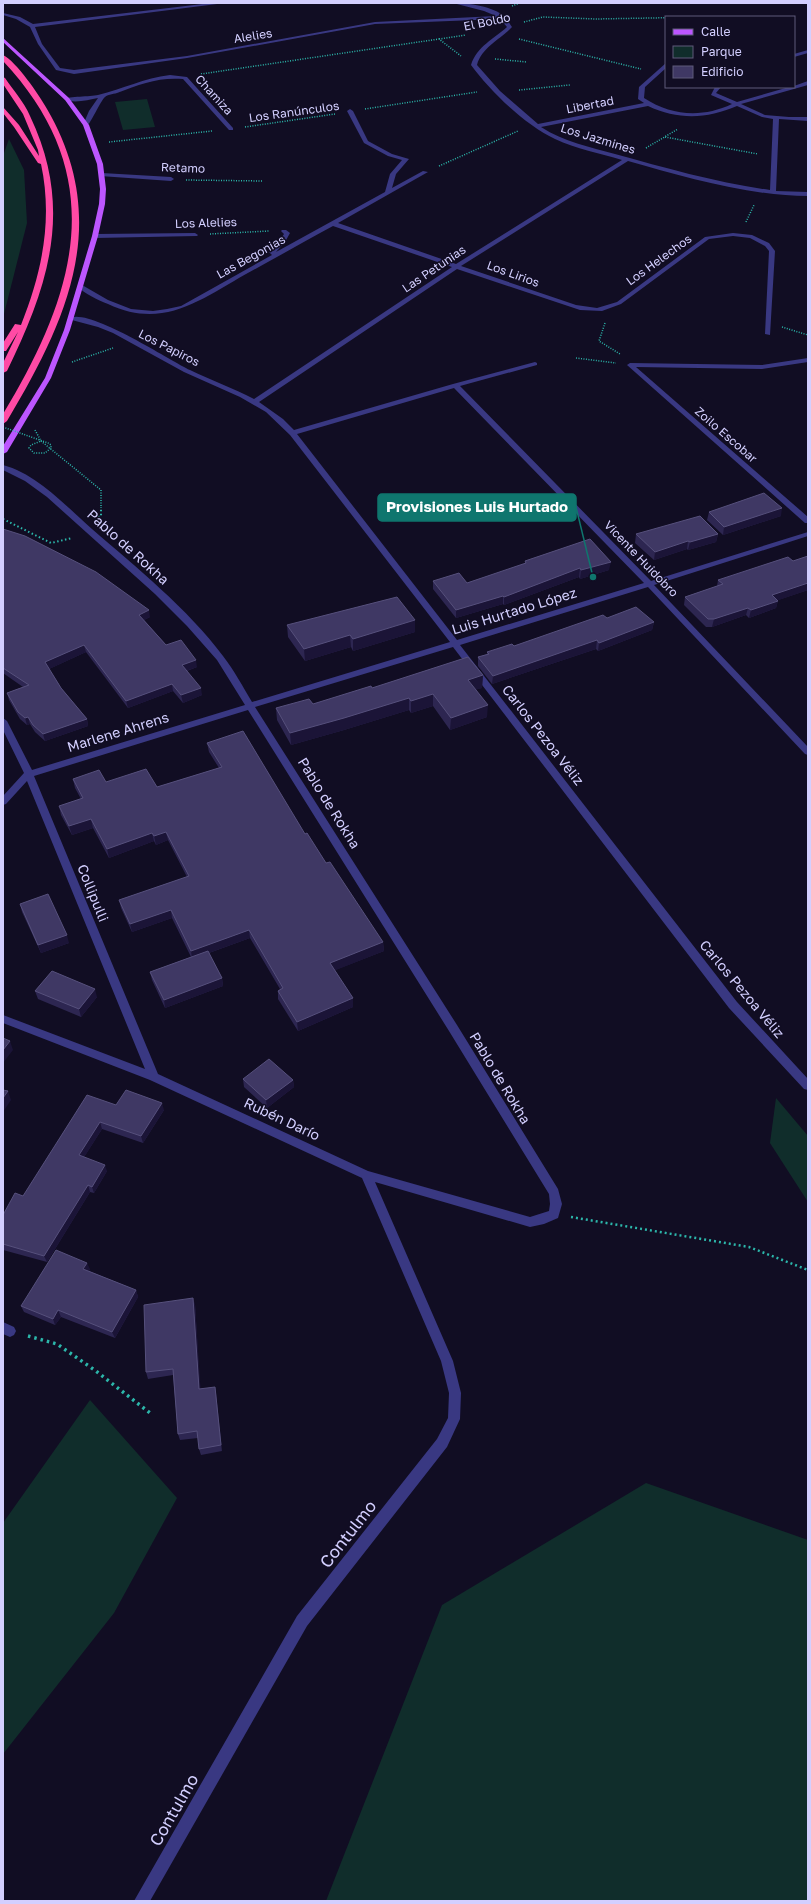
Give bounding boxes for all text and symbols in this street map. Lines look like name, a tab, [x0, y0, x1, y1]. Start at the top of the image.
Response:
street label: El Boldo	[462, 9, 512, 34]
legend	[665, 16, 795, 88]
text: Calle	[701, 24, 731, 39]
street label: Alelies	[233, 25, 273, 46]
text: Parque	[701, 44, 742, 59]
text: Edificio	[701, 64, 743, 79]
street label: Chamiza	[192, 71, 236, 118]
street label: Libertad	[565, 93, 615, 116]
street label: Los Ranúnculos	[248, 98, 340, 125]
street label: Los Jazmines	[559, 120, 637, 157]
street label: Retamo	[161, 159, 205, 176]
street label: Los Alelies	[175, 214, 237, 231]
street label: Las Begonias	[214, 231, 288, 282]
street label: Los Helechos	[623, 231, 694, 288]
street label: Las Petunias	[399, 242, 468, 295]
street label: Los Lirios	[485, 257, 541, 290]
street label: Los Papiros	[136, 326, 202, 369]
street label: Zoilo Escobar	[692, 404, 761, 466]
callout: Provisiones Luis Hurtado	[378, 494, 576, 521]
text: Provisiones Luis Hurtado	[386, 497, 568, 515]
street label: Pablo de Rokha	[84, 505, 173, 588]
street label: Vicente Huidobro	[601, 517, 682, 600]
street label: Luis Hurtado López	[449, 583, 578, 638]
street label: Carlos Pezoa Véliz	[499, 681, 588, 788]
street label: Marlene Ahrens	[65, 708, 171, 755]
street label: Pablo de Rokha	[295, 754, 364, 851]
street label: Collipulli	[74, 862, 113, 924]
street label: Carlos Pezoa Véliz	[696, 936, 788, 1041]
street label: Pablo de Rokha	[466, 1029, 535, 1127]
street label: Rubén Darío	[242, 1094, 323, 1144]
street label: Contulmo	[315, 1496, 380, 1572]
street label: Contulmo	[145, 1770, 203, 1850]

